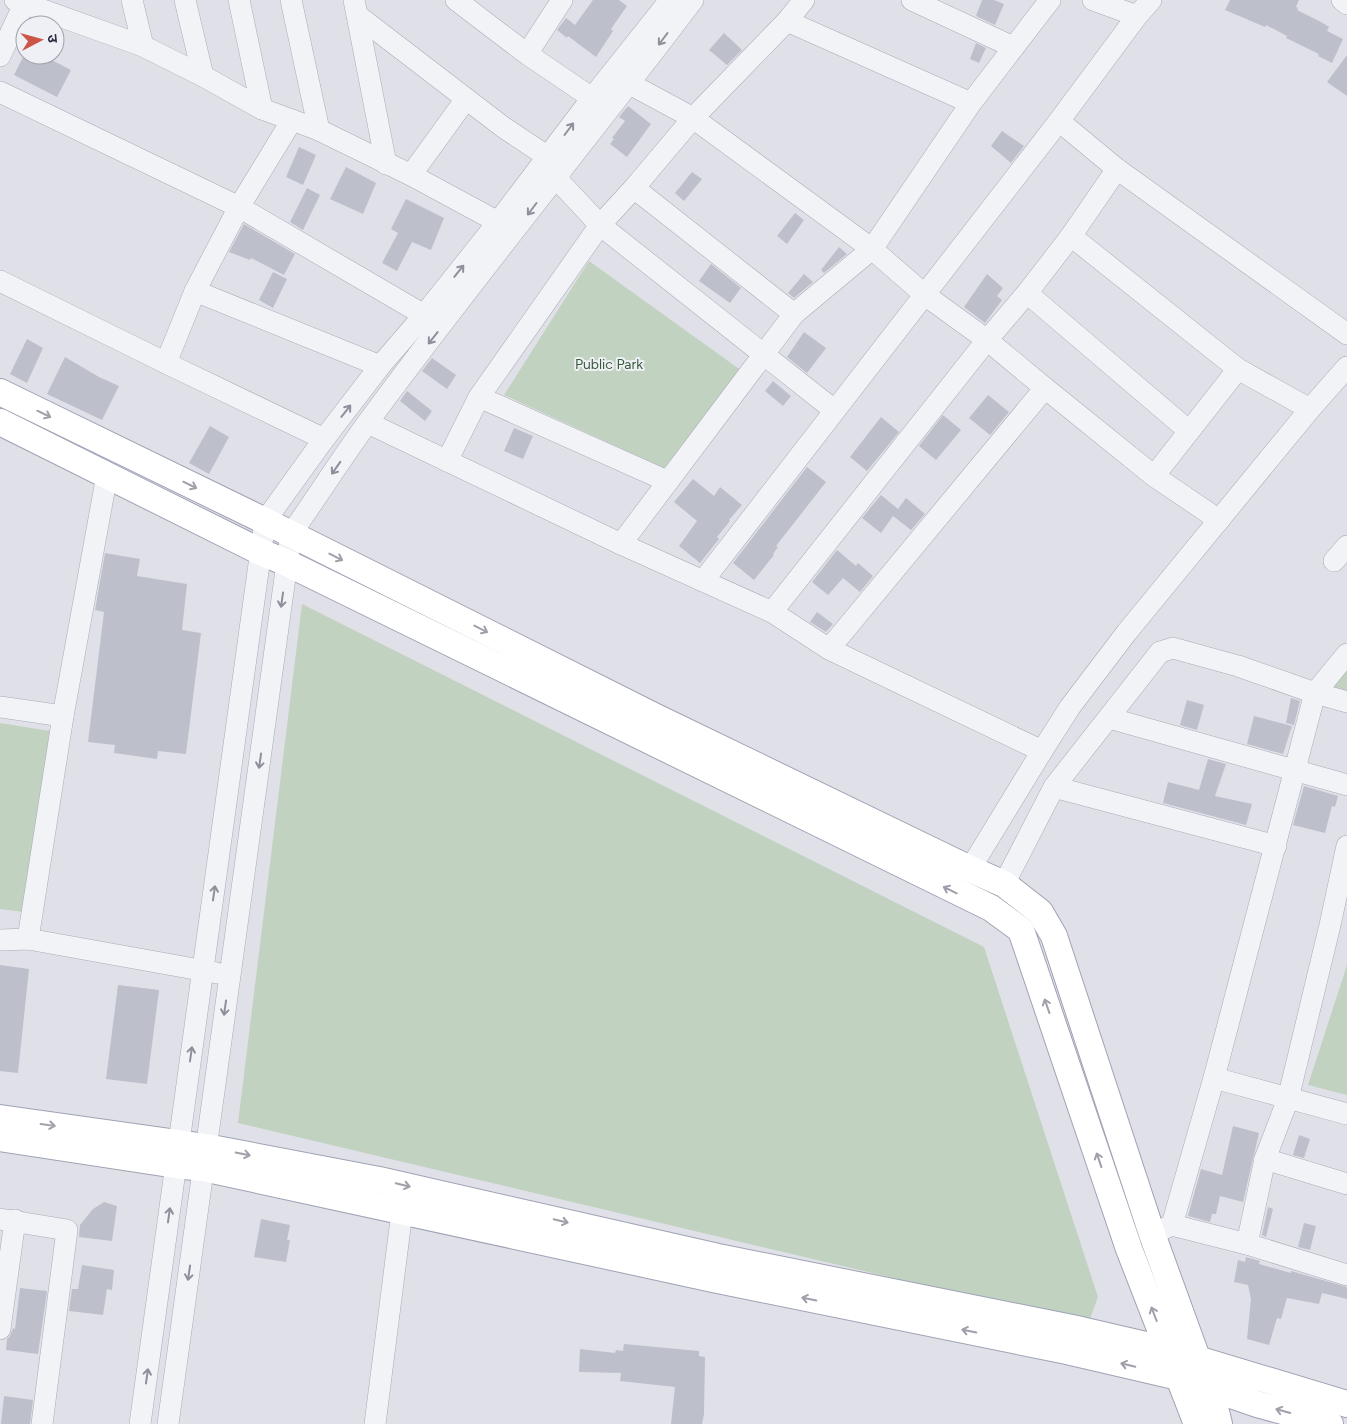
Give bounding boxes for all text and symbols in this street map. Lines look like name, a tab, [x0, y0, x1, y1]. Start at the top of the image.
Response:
north arrow	[15, 15, 65, 65]
one-way arrow	[658, 32, 669, 45]
text: उ	[44, 34, 61, 44]
one-way arrow	[564, 122, 574, 136]
one-way arrow	[526, 202, 537, 215]
one-way arrow	[453, 265, 464, 278]
one-way arrow	[428, 331, 438, 345]
park label: Public Park	[575, 356, 643, 373]
one-way arrow	[340, 405, 351, 418]
one-way arrow	[36, 410, 51, 419]
one-way arrow	[331, 461, 341, 475]
one-way arrow	[182, 480, 197, 490]
one-way arrow	[328, 552, 343, 562]
one-way arrow	[277, 591, 287, 607]
one-way arrow	[473, 625, 488, 634]
one-way arrow	[254, 752, 264, 768]
one-way arrow	[209, 885, 219, 901]
one-way arrow	[943, 885, 958, 895]
one-way arrow	[1042, 999, 1051, 1015]
one-way arrow	[220, 1000, 230, 1016]
one-way arrow	[187, 1046, 197, 1062]
one-way arrow	[40, 1120, 56, 1130]
one-way arrow	[235, 1150, 251, 1159]
one-way arrow	[1094, 1153, 1104, 1169]
one-way arrow	[395, 1181, 411, 1190]
one-way arrow	[164, 1207, 174, 1223]
one-way arrow	[553, 1217, 569, 1226]
one-way arrow	[184, 1265, 194, 1281]
one-way arrow	[802, 1294, 818, 1303]
one-way arrow	[1149, 1306, 1158, 1322]
one-way arrow	[961, 1326, 977, 1336]
one-way arrow	[1120, 1360, 1136, 1369]
one-way arrow	[142, 1368, 152, 1384]
one-way arrow	[1276, 1406, 1292, 1415]

